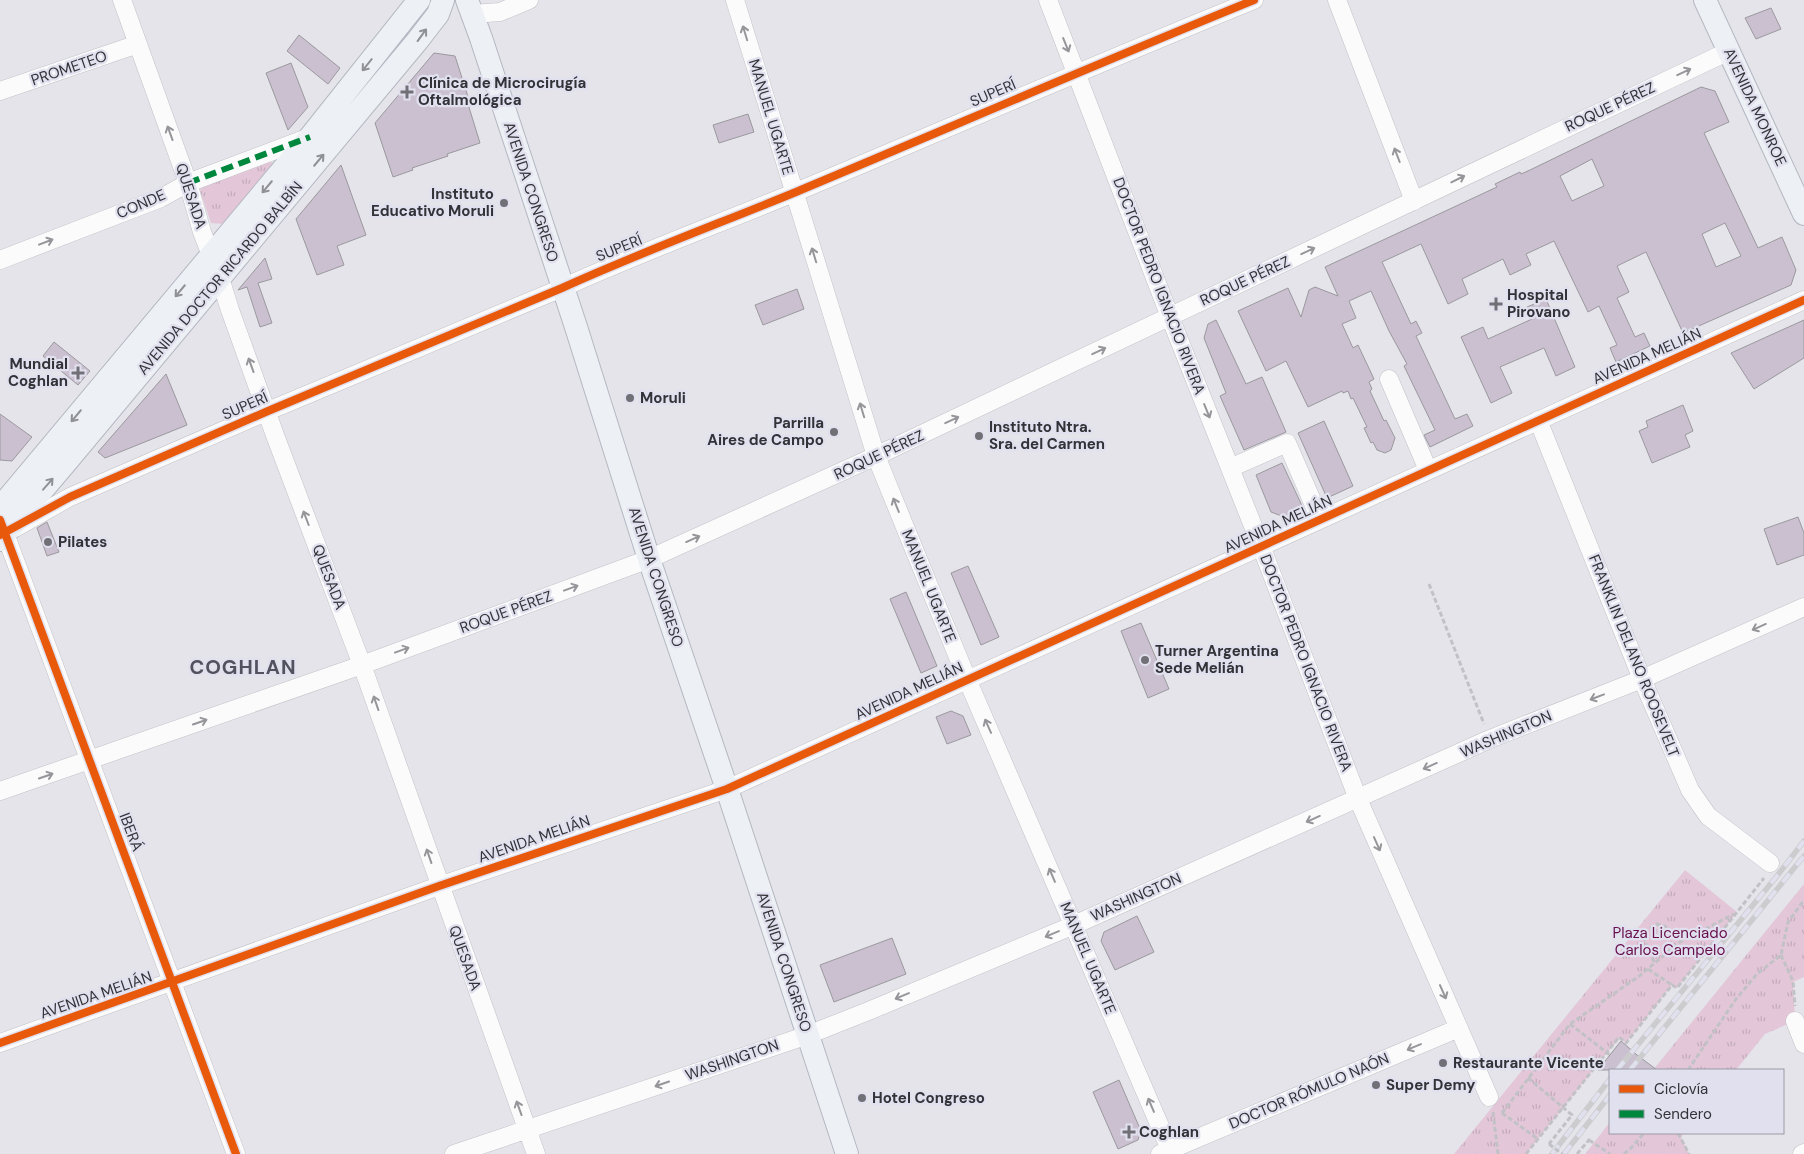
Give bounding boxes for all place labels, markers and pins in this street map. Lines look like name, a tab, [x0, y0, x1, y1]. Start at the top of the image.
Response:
place label: Clínica de Microcirugía Oftalmológica	[418, 73, 586, 110]
marker: Clínica de Microcirugía Oftalmológica	[400, 85, 414, 99]
place label: Instituto Educativo Moruli	[371, 184, 494, 221]
marker: Instituto Educativo Moruli	[498, 197, 510, 209]
place label: Hospital Pirovano	[1507, 285, 1570, 322]
marker: Hospital Pirovano	[1489, 297, 1503, 311]
place label: Mundial Coghlan	[8, 354, 68, 391]
marker: Mundial Coghlan	[72, 367, 84, 379]
place label: Moruli	[640, 388, 686, 408]
marker: Moruli	[624, 392, 636, 404]
place label: Parrilla Aires de Campo	[707, 413, 824, 450]
place label: Instituto Ntra. Sra. del Carmen	[989, 417, 1105, 454]
marker: Parrilla Aires de Campo	[828, 426, 840, 438]
marker: Instituto Ntra. Sra. del Carmen	[973, 430, 985, 442]
place label: Pilates	[58, 532, 107, 552]
marker: Pilates	[42, 536, 54, 548]
place label: Turner Argentina Sede Melián	[1155, 641, 1279, 678]
marker: Turner Argentina Sede Melián	[1139, 654, 1151, 666]
place label: Restaurante Vicente	[1453, 1053, 1604, 1073]
marker: Restaurante Vicente	[1437, 1057, 1449, 1069]
place label: Super Demy	[1386, 1075, 1475, 1095]
marker: Super Demy	[1370, 1079, 1382, 1091]
place label: Hotel Congreso	[872, 1088, 985, 1108]
marker: Hotel Congreso	[856, 1092, 868, 1104]
place label: Coghlan	[1139, 1122, 1199, 1142]
marker: Coghlan	[1123, 1126, 1135, 1138]

